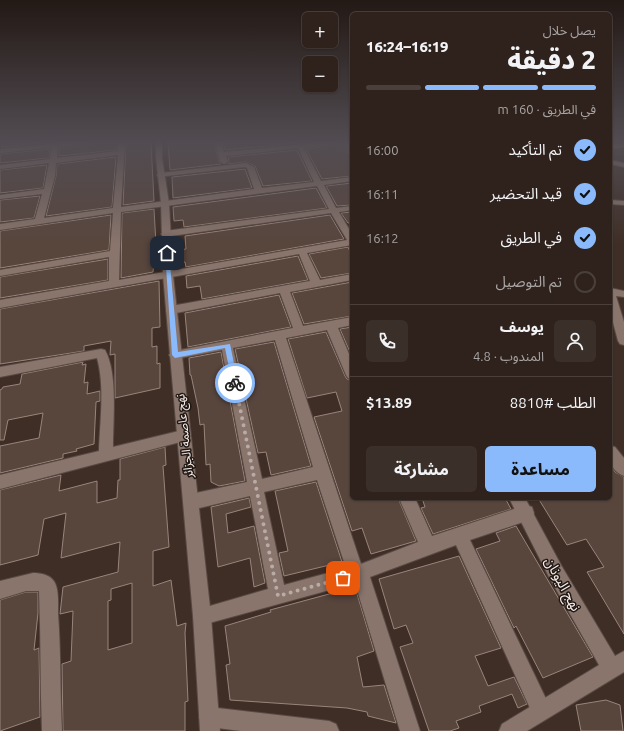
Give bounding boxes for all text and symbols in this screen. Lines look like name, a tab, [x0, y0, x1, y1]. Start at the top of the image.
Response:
map controls	[302, 12, 338, 92]
button: +	[302, 12, 338, 48]
text: يصل خلال	[543, 23, 596, 37]
text: 16:19–16:24	[366, 38, 449, 55]
text: 2 دقيقة	[507, 45, 596, 74]
button: −	[302, 56, 338, 92]
text: في الطريق · 160 m	[497, 102, 596, 116]
icon: check	[574, 139, 596, 161]
text: تم التأكيد	[508, 141, 562, 158]
text: 16:00	[366, 143, 399, 157]
icon: check	[574, 183, 596, 205]
text: قيد التحضير	[490, 185, 562, 202]
text: 16:11	[366, 187, 399, 201]
icon: check	[574, 227, 596, 249]
text: في الطريق	[501, 229, 562, 246]
text: 16:12	[366, 231, 399, 245]
pin	[150, 236, 184, 270]
icon: home	[156, 242, 178, 264]
text: تم التوصيل	[495, 273, 562, 290]
text: يوسف	[500, 318, 544, 335]
button: phone	[366, 320, 408, 362]
button: person	[554, 320, 596, 362]
text: المندوب · 4.8	[473, 349, 544, 363]
courier	[215, 363, 255, 403]
icon: bike	[224, 372, 246, 394]
street label: نهج عاصمة الجزائر	[173, 393, 198, 480]
text: $13.89	[366, 394, 412, 411]
text: الطلب #8810	[510, 394, 596, 411]
button: مشاركة	[366, 446, 477, 492]
button: مساعدة	[485, 446, 596, 492]
street label: نهج اليونان	[539, 554, 585, 616]
pin	[326, 561, 360, 595]
icon: bag	[332, 567, 354, 589]

